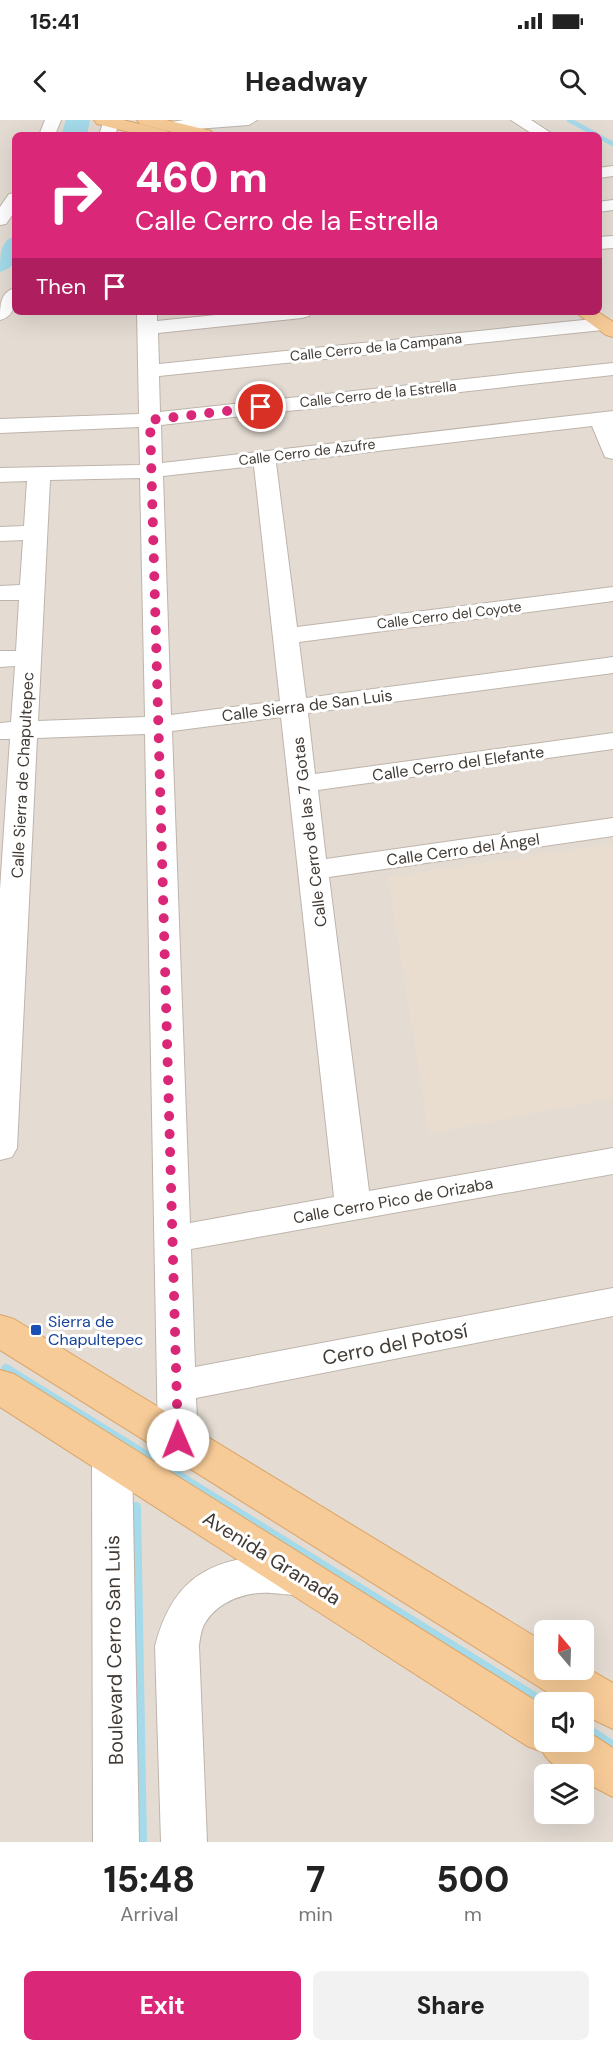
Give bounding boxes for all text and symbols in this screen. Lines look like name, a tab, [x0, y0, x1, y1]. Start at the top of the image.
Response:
text: 15:41	[30, 7, 80, 36]
text: Headway	[245, 64, 368, 99]
icon: back	[24, 65, 57, 98]
icon: search	[556, 65, 589, 98]
text: 460 m	[135, 150, 268, 205]
icon: right	[36, 156, 114, 234]
text: Calle Cerro de la Estrella	[135, 203, 439, 238]
icon: arrive	[98, 270, 131, 303]
text: Then	[36, 272, 86, 301]
street label: Calle Cerro de la Campana	[289, 329, 463, 365]
street label: Calle Cerro de la Estrella	[299, 377, 457, 411]
pin	[235, 381, 286, 432]
icon: arrive	[244, 390, 277, 423]
street label: Calle Cerro de Azufre	[238, 435, 376, 469]
street label: Calle Cerro del Coyote	[376, 597, 522, 633]
street label: Calle Sierra de Chapultepec	[7, 671, 38, 879]
street label: Calle Sierra de San Luis	[220, 685, 394, 726]
street label: Calle Cerro de las 7 Gotas	[287, 736, 332, 928]
street label: Calle Cerro del Elefante	[371, 741, 545, 786]
street label: Calle Cerro del Ángel	[385, 828, 541, 871]
street label: Calle Cerro Pico de Orizaba	[291, 1173, 495, 1228]
place label: Sierra de Chapultepec	[48, 1311, 144, 1350]
street label: Cerro del Potosí	[320, 1317, 470, 1371]
marker: Sierra de Chapultepec	[29, 1323, 43, 1337]
position arrow	[146, 1408, 210, 1472]
street label: Avenida Granada	[198, 1505, 346, 1611]
street label: Boulevard Cerro San Luis	[99, 1535, 129, 1765]
north arrow	[534, 1620, 594, 1680]
map controls	[534, 1620, 594, 1824]
button: sound	[534, 1692, 594, 1752]
button: layers	[534, 1764, 594, 1824]
text: 15:48	[104, 1856, 195, 1903]
text: 7	[306, 1856, 325, 1903]
text: 500	[436, 1856, 509, 1903]
text: Arrival	[120, 1901, 178, 1927]
text: min	[299, 1901, 333, 1927]
text: m	[464, 1901, 482, 1927]
button: Exit	[24, 1971, 301, 2040]
button: Share	[313, 1971, 589, 2040]

